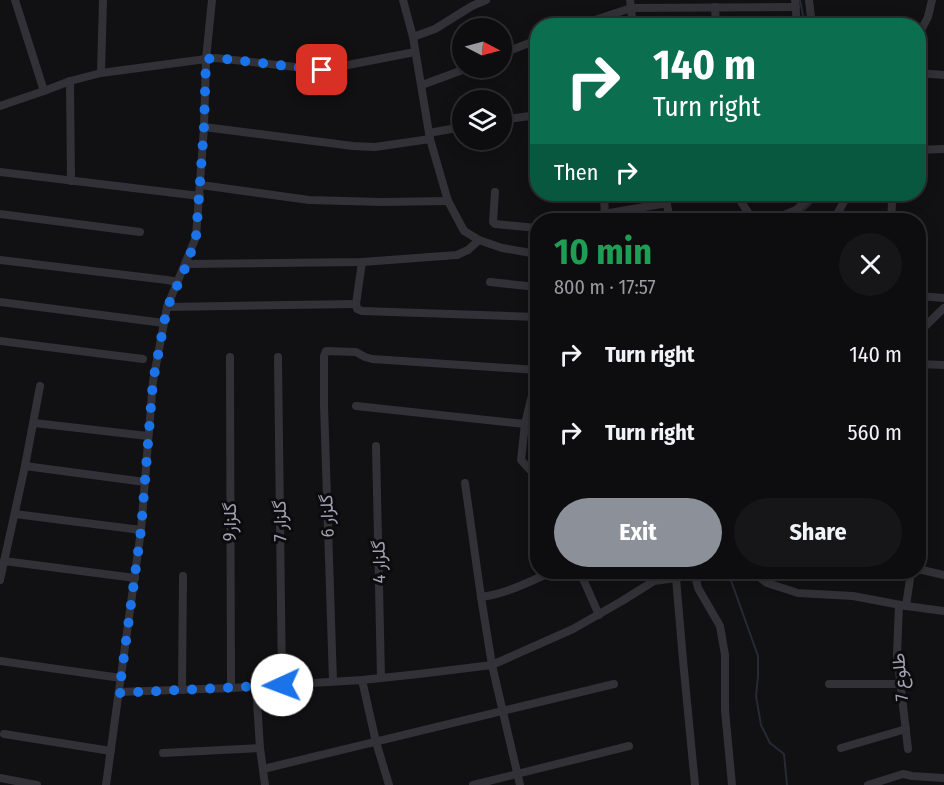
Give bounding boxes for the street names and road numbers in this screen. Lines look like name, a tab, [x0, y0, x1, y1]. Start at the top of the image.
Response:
street label: گلزار 6	[315, 494, 339, 538]
street label: گلزار 7	[269, 500, 291, 542]
street label: گلزار9	[219, 503, 241, 541]
street label: گلزار 4	[368, 540, 390, 584]
street label: طلوع 7	[887, 652, 914, 702]

